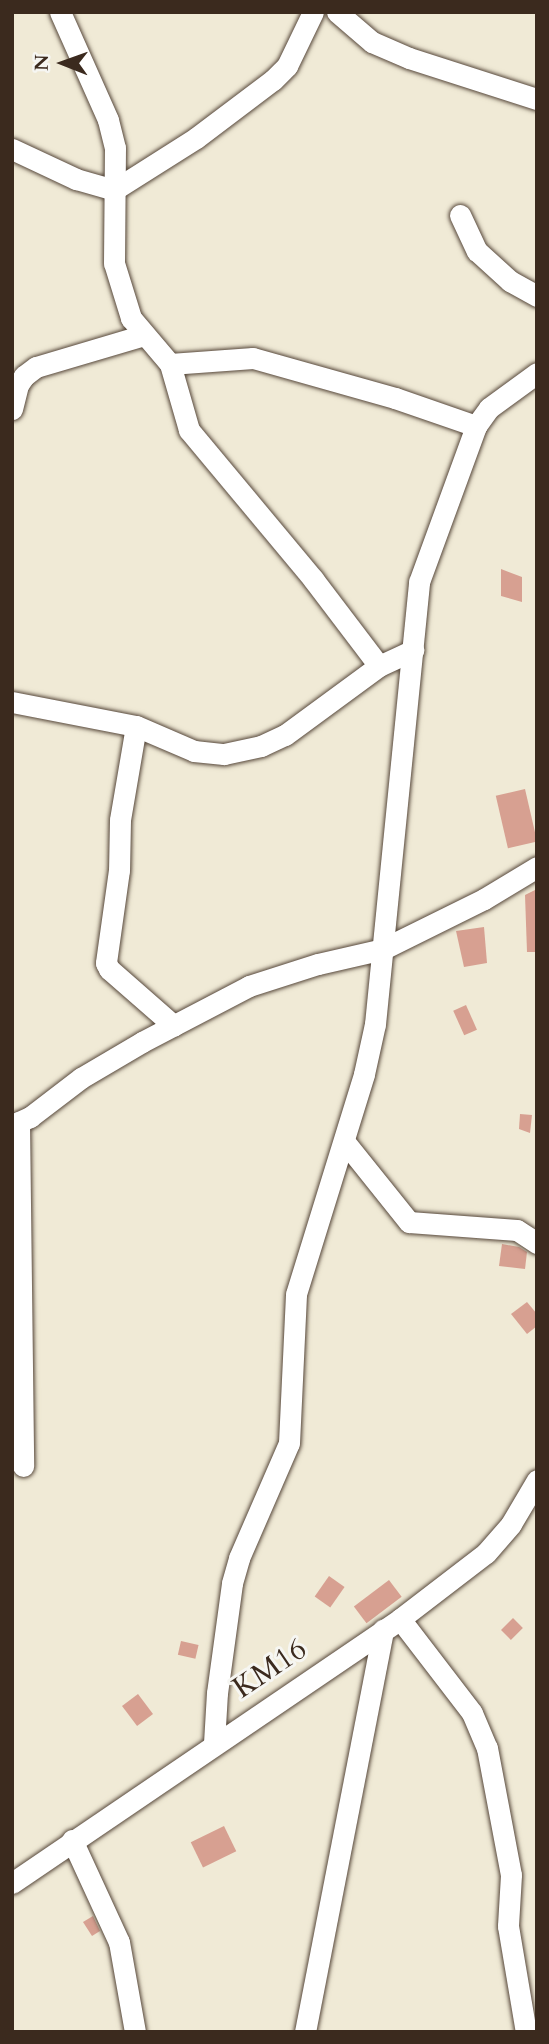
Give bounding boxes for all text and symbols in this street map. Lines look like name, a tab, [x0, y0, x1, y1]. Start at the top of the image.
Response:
north arrow	[28, 28, 98, 98]
text: N	[29, 54, 55, 71]
street label: KM16	[226, 1631, 314, 1707]

